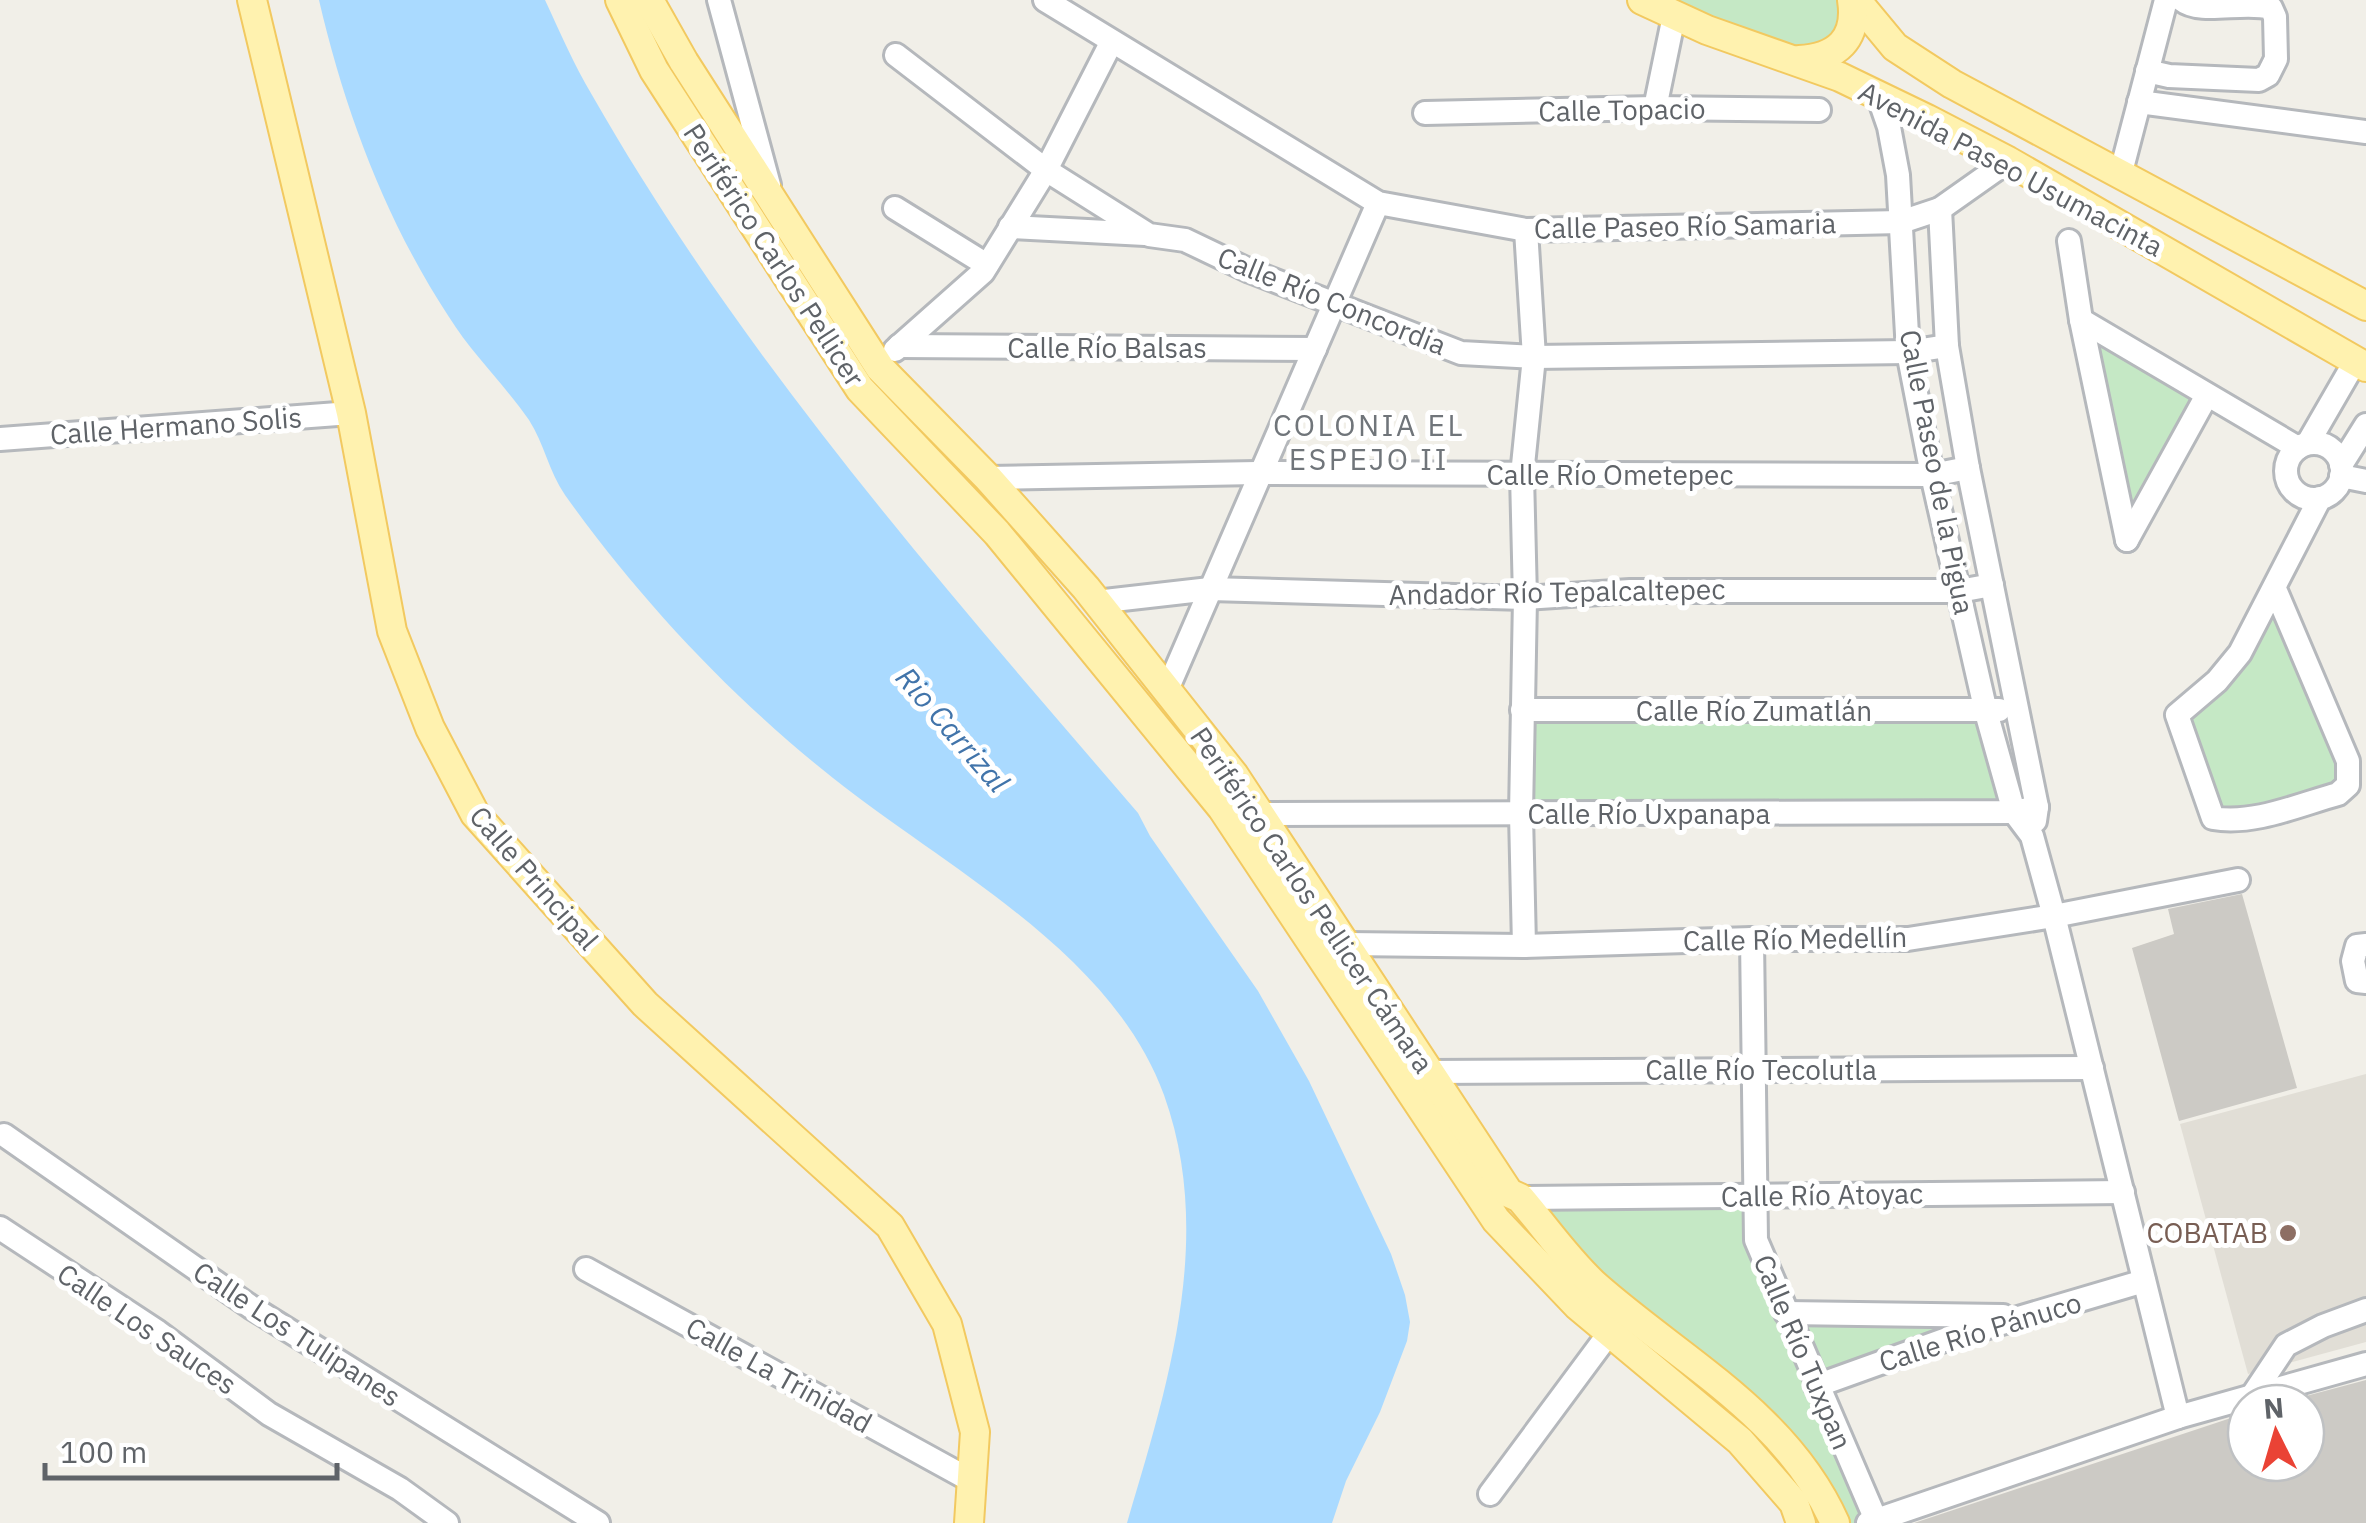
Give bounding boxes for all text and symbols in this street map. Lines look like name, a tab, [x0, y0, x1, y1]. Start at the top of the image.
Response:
street label: Avenida Paseo Usumacinta	[1853, 72, 2170, 265]
street label: Calle Topacio	[1538, 90, 1706, 129]
street label: Periférico Carlos Pellicer	[675, 116, 873, 393]
street label: Calle Paseo Río Samaria	[1533, 204, 1837, 247]
street label: Calle Río Concordia	[1212, 238, 1452, 363]
street label: Calle Paseo de la Pigua	[1892, 326, 1983, 617]
street label: Calle Río Balsas	[1007, 329, 1207, 366]
street label: Calle Hermano Solis	[49, 398, 303, 453]
district label: COLONIA EL ESPEJO II	[1273, 405, 1465, 478]
street label: Calle Río Ometepec	[1486, 456, 1734, 493]
street label: Andador Río Tepalcaltepec	[1388, 570, 1726, 613]
water label: Rio Carrizal	[888, 658, 1018, 800]
street label: Calle Río Zumatlán	[1636, 692, 1872, 729]
street label: Periférico Carlos Pellicer Cámara	[1182, 719, 1442, 1080]
street label: Calle Río Uxpanapa	[1527, 795, 1771, 832]
street label: Calle Principal	[462, 798, 607, 957]
street label: Calle Río Medellín	[1683, 918, 1907, 959]
street label: Calle Río Tecolutla	[1645, 1051, 1877, 1088]
street label: Calle Río Atoyac	[1721, 1174, 1923, 1215]
place label: COBATAB	[2147, 1214, 2268, 1251]
marker: COBATAB	[2277, 1222, 2299, 1244]
street label: Calle Río Tuxpan	[1746, 1249, 1861, 1455]
street label: Calle Los Tulipanes	[186, 1253, 408, 1415]
street label: Calle Los Sauces	[50, 1255, 244, 1402]
street label: Calle Río Pánuco	[1874, 1283, 2086, 1380]
street label: Calle La Trinidad	[680, 1308, 879, 1441]
north arrow	[2226, 1383, 2326, 1483]
text: N	[2262, 1388, 2285, 1427]
scale bar	[45, 1418, 338, 1480]
text: 100 m	[60, 1432, 147, 1471]

